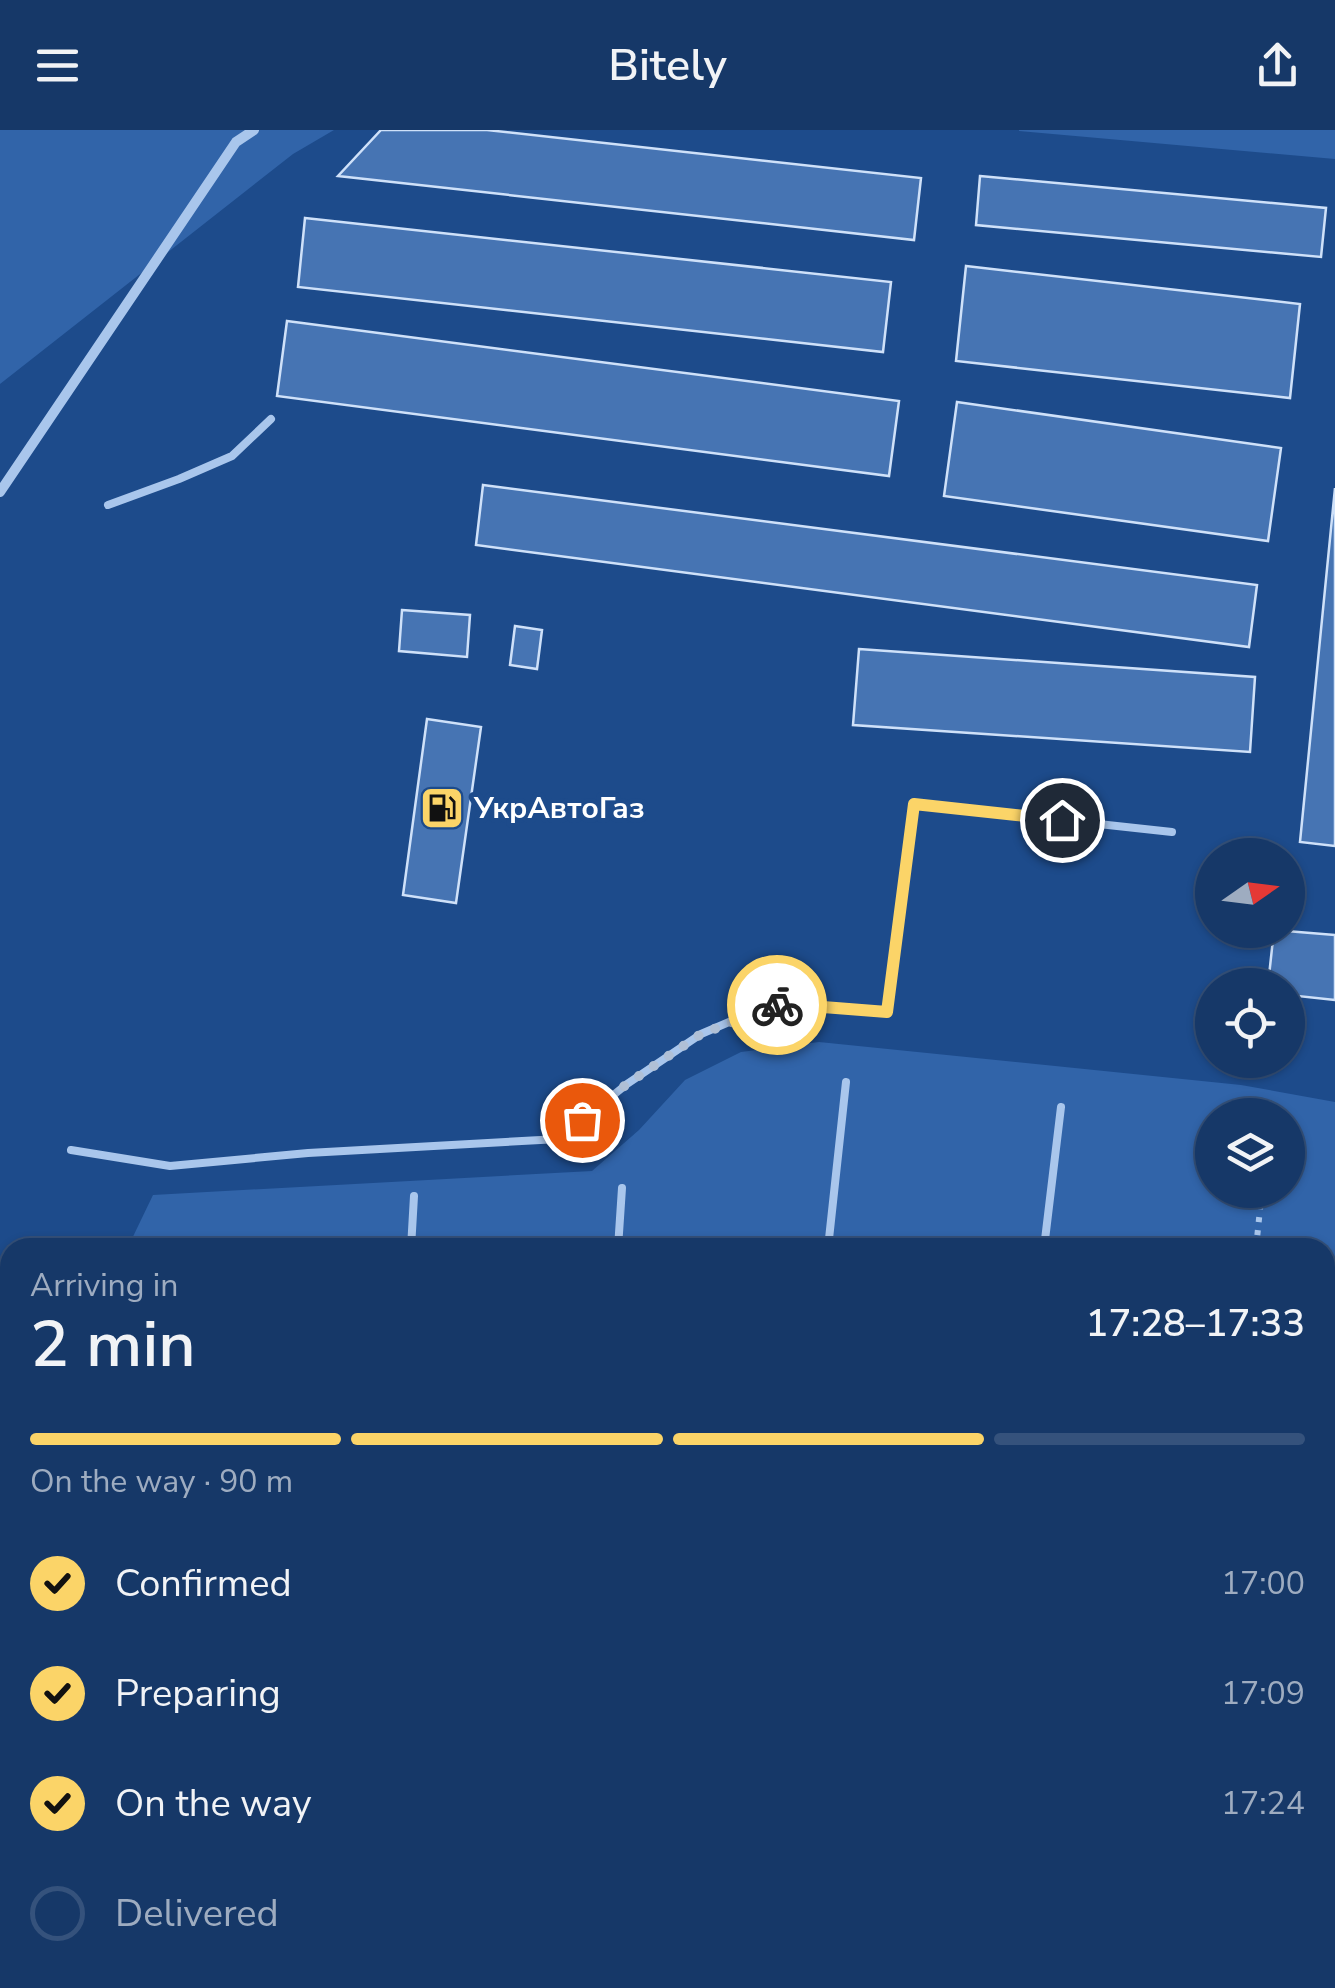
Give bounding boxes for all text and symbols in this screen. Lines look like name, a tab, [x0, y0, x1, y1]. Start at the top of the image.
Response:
text: Bitely	[608, 35, 727, 96]
icon: menu	[30, 38, 85, 93]
icon: share	[1250, 38, 1305, 93]
pin	[1020, 778, 1105, 863]
fuel station icon: УкрАвтоГаз	[419, 785, 465, 831]
place label: УкрАвтоГаз	[473, 788, 644, 829]
icon: home	[1035, 793, 1090, 848]
north arrow	[1195, 838, 1305, 948]
map controls	[1195, 838, 1305, 1208]
courier	[727, 955, 827, 1055]
button: locate	[1195, 968, 1305, 1078]
icon: bike	[750, 978, 805, 1033]
pin	[540, 1078, 625, 1163]
icon: bag	[555, 1093, 610, 1148]
button: layers	[1195, 1098, 1305, 1208]
text: Arriving in	[30, 1264, 178, 1307]
text: 17:28–17:33	[1086, 1298, 1305, 1349]
text: 2 min	[30, 1300, 196, 1389]
text: On the way · 90 m	[30, 1460, 293, 1503]
icon: check	[30, 1556, 85, 1611]
text: Confirmed	[115, 1558, 292, 1609]
text: 17:00	[1221, 1562, 1305, 1605]
icon: check	[30, 1666, 85, 1721]
text: Preparing	[115, 1668, 281, 1719]
text: 17:09	[1221, 1672, 1305, 1715]
icon: check	[30, 1776, 85, 1831]
text: On the way	[115, 1778, 311, 1829]
text: 17:24	[1221, 1782, 1305, 1825]
text: Delivered	[115, 1888, 279, 1939]

